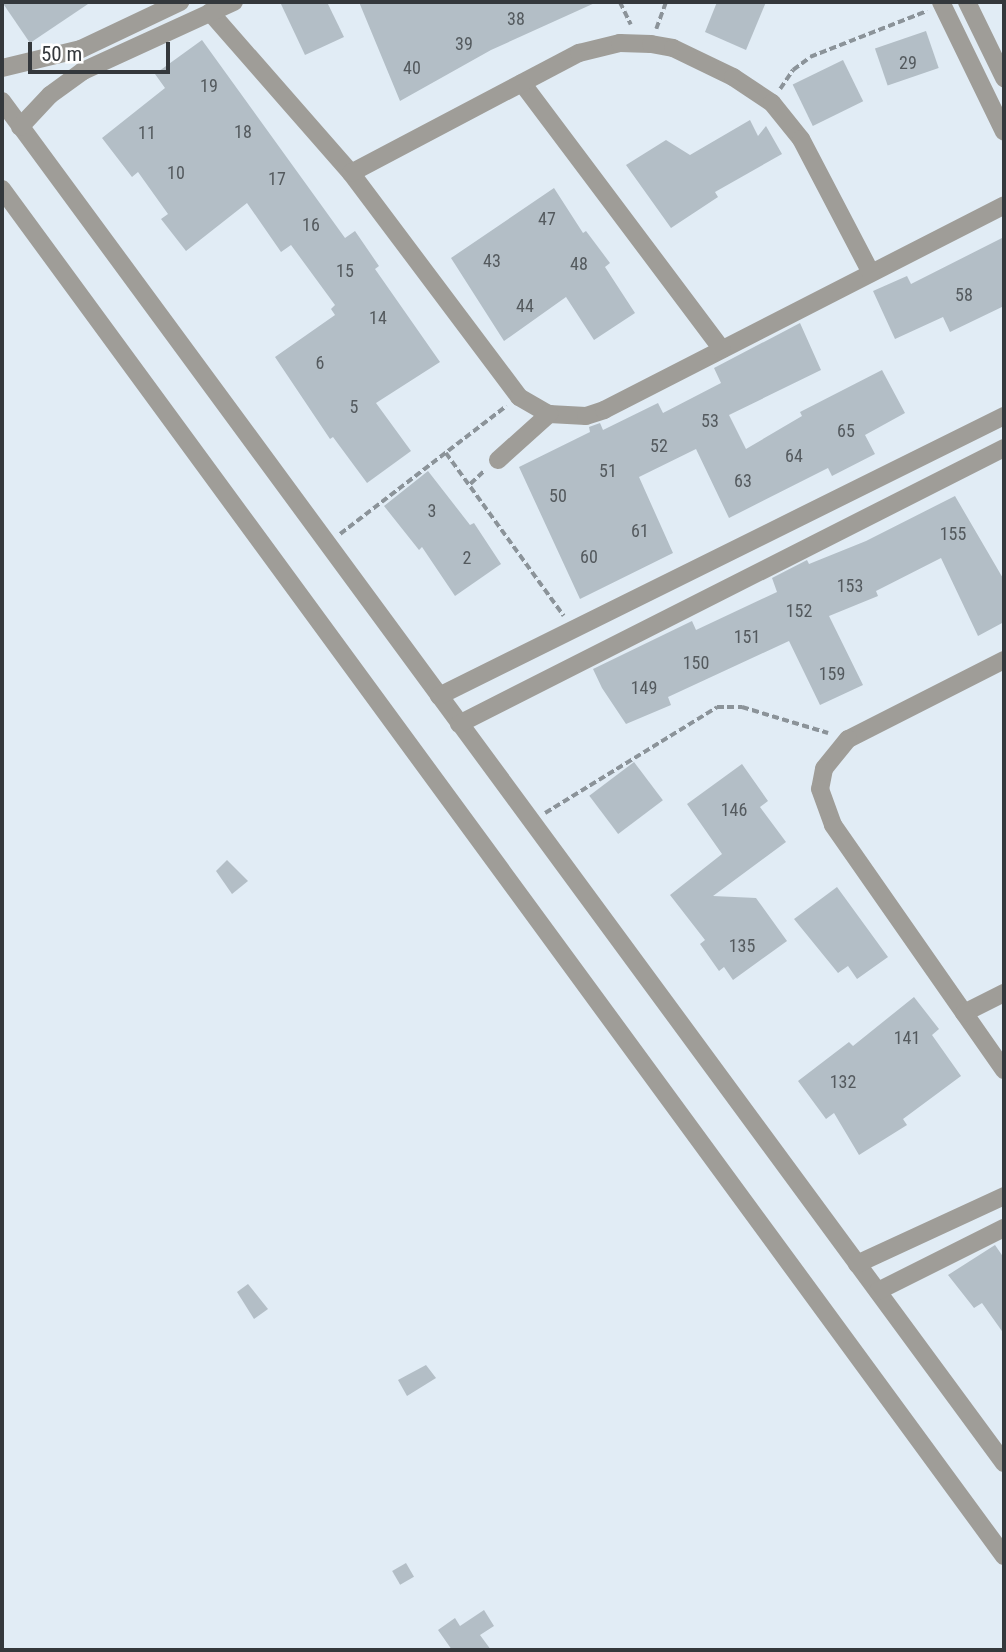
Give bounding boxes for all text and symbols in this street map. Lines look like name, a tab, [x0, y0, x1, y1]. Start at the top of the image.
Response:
house number: 38	[507, 8, 525, 30]
scale bar	[32, 28, 173, 72]
house number: 39	[455, 33, 473, 55]
text: 50 m	[41, 42, 82, 66]
house number: 29	[899, 52, 917, 74]
house number: 40	[403, 57, 421, 79]
house number: 19	[200, 75, 218, 97]
house number: 18	[234, 121, 252, 143]
house number: 11	[138, 122, 156, 144]
house number: 10	[167, 162, 185, 184]
house number: 17	[268, 168, 286, 190]
house number: 47	[538, 208, 556, 230]
house number: 16	[302, 214, 320, 236]
house number: 43	[483, 250, 501, 272]
house number: 48	[570, 253, 588, 275]
house number: 15	[336, 260, 354, 282]
house number: 58	[955, 284, 973, 306]
house number: 44	[516, 295, 534, 317]
house number: 14	[369, 307, 387, 329]
house number: 6	[316, 352, 324, 374]
house number: 5	[350, 396, 358, 418]
house number: 53	[701, 410, 719, 432]
house number: 65	[837, 420, 855, 442]
house number: 52	[650, 435, 668, 457]
house number: 64	[785, 445, 803, 467]
house number: 51	[599, 460, 617, 482]
house number: 63	[734, 470, 752, 492]
house number: 50	[549, 485, 567, 507]
house number: 3	[428, 500, 436, 522]
house number: 61	[631, 520, 649, 542]
house number: 155	[940, 523, 966, 545]
house number: 60	[580, 546, 598, 568]
house number: 2	[463, 547, 471, 569]
house number: 153	[837, 575, 863, 597]
house number: 152	[786, 600, 812, 622]
house number: 151	[734, 626, 760, 648]
house number: 150	[683, 652, 709, 674]
house number: 159	[819, 663, 845, 685]
house number: 149	[631, 677, 657, 699]
house number: 146	[721, 799, 747, 821]
house number: 135	[729, 935, 755, 957]
house number: 141	[894, 1027, 920, 1049]
house number: 132	[830, 1071, 856, 1093]

